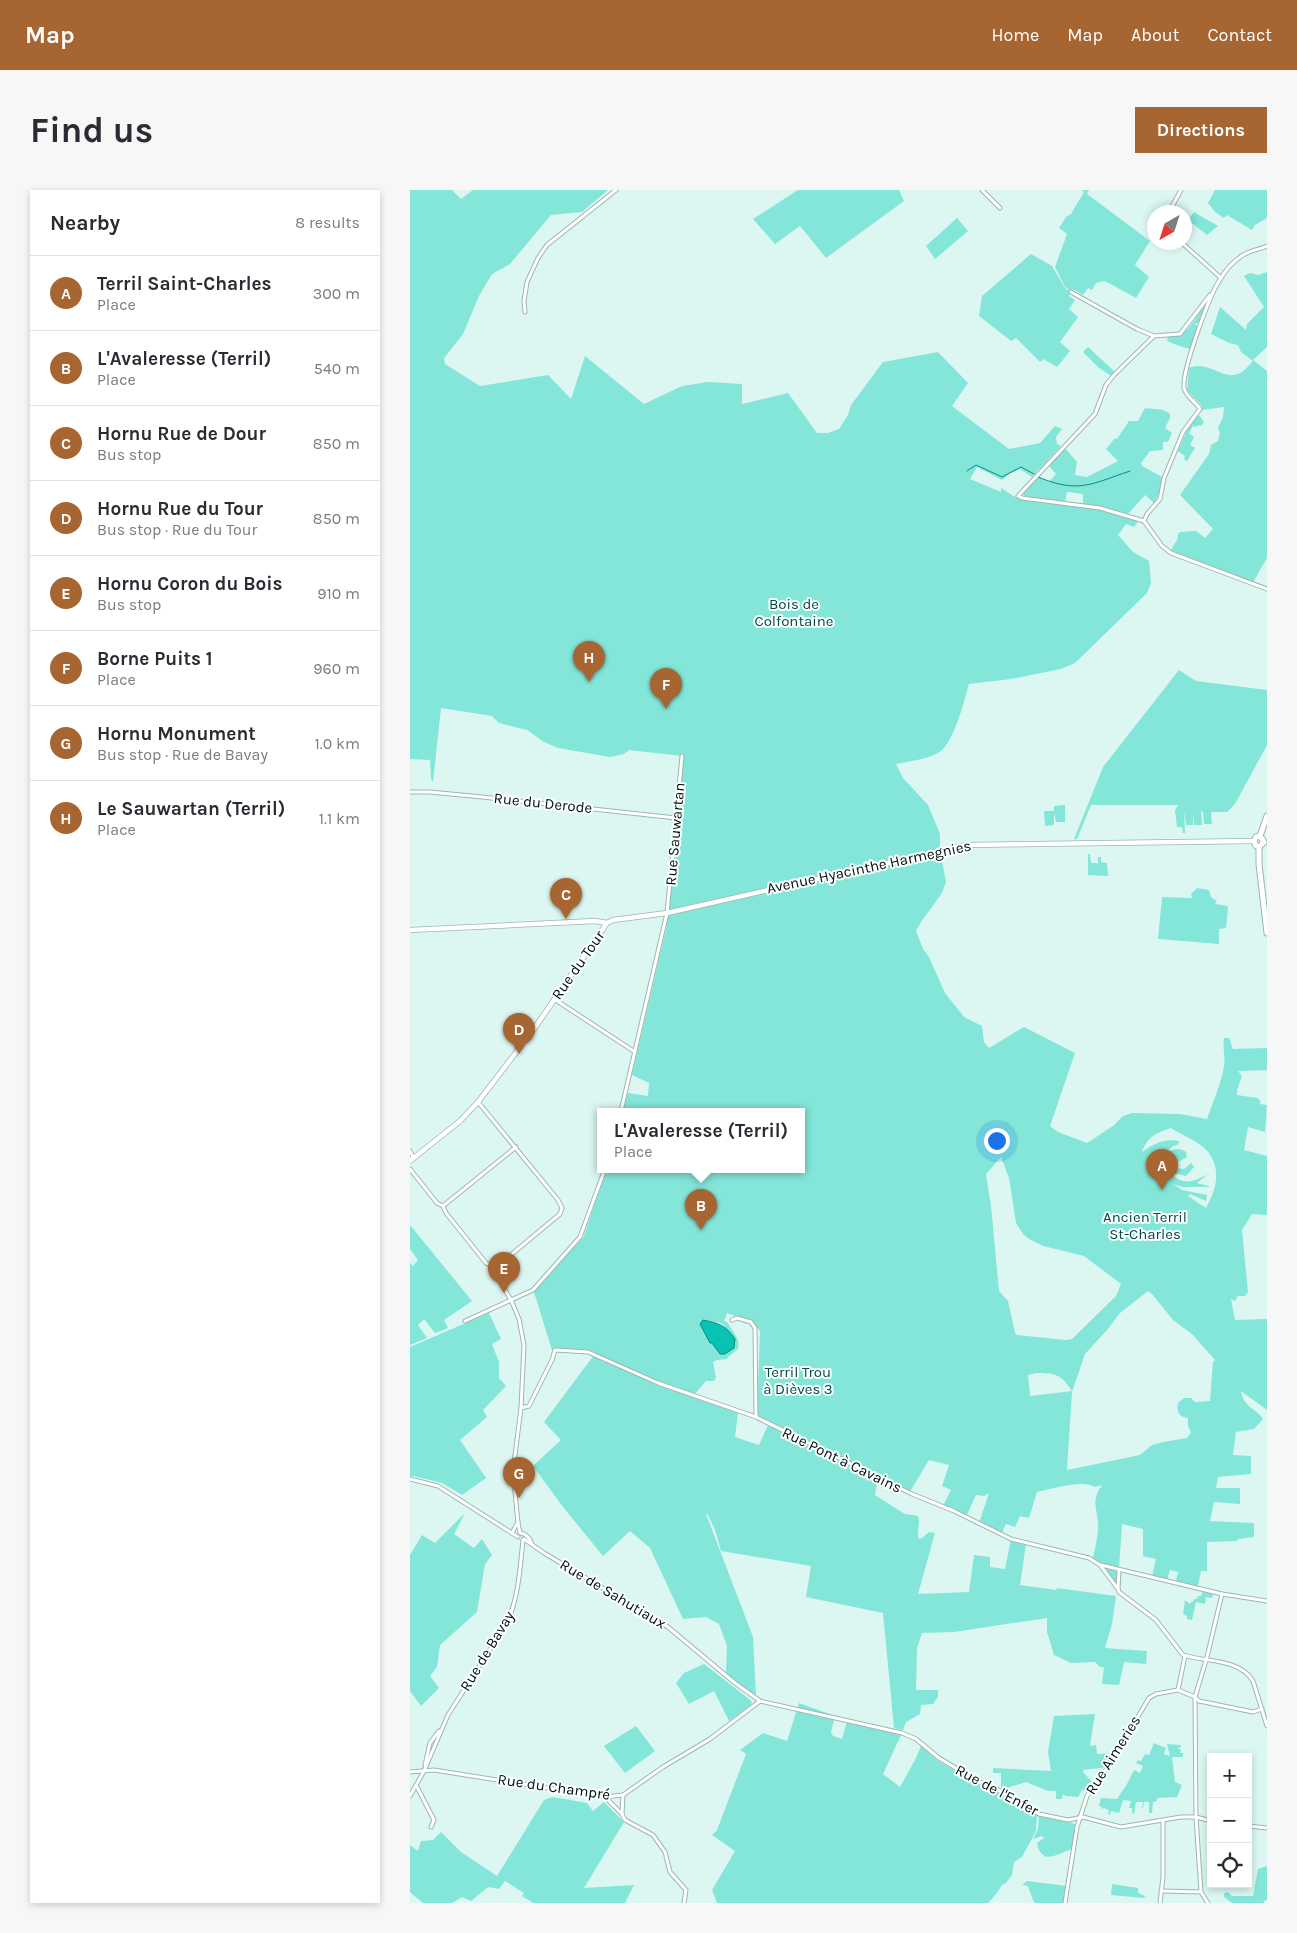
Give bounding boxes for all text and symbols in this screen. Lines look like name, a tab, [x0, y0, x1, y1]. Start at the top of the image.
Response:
text: Map	[25, 21, 75, 49]
text: Home	[991, 24, 1039, 46]
text: Map	[1067, 24, 1103, 46]
text: About	[1131, 24, 1180, 46]
text: Contact	[1208, 24, 1272, 46]
button: Directions	[1135, 107, 1267, 153]
text: Find us	[30, 110, 153, 151]
north arrow	[1147, 205, 1192, 250]
text: Nearby	[50, 211, 120, 235]
text: 8 results	[295, 213, 360, 232]
text: Terril Saint-Charles	[97, 273, 272, 295]
text: A	[61, 284, 71, 303]
text: 300 m	[313, 284, 360, 303]
text: Place	[97, 295, 136, 314]
text: L'Avaleresse (Terril)	[97, 348, 271, 370]
text: B	[61, 359, 71, 378]
text: 540 m	[314, 359, 360, 378]
text: Place	[97, 370, 136, 389]
text: Hornu Rue de Dour	[97, 423, 266, 445]
text: C	[61, 434, 71, 453]
text: 850 m	[313, 434, 360, 453]
text: Bus stop	[97, 445, 161, 464]
text: Hornu Rue du Tour	[97, 498, 263, 520]
text: D	[61, 509, 71, 528]
text: 850 m	[313, 509, 360, 528]
text: Bus stop · Rue du Tour	[97, 520, 257, 539]
text: Hornu Coron du Bois	[97, 573, 283, 595]
text: E	[61, 584, 71, 603]
text: 910 m	[317, 584, 360, 603]
text: Bus stop	[97, 595, 161, 614]
park label: Bois de Colfontaine	[754, 595, 834, 630]
pin: H	[573, 641, 605, 682]
text: Borne Puits 1	[97, 648, 213, 670]
text: F	[62, 659, 70, 678]
text: 960 m	[313, 659, 360, 678]
pin: F	[650, 668, 682, 709]
text: Place	[97, 670, 136, 689]
text: Hornu Monument	[97, 723, 256, 745]
text: G	[61, 734, 71, 753]
text: 1.0 km	[315, 734, 360, 753]
text: Bus stop · Rue de Bavay	[97, 745, 268, 764]
street label: Rue Sauwartan	[662, 782, 688, 886]
street label: Rue du Derode	[493, 789, 593, 817]
text: Le Sauwartan (Terril)	[97, 798, 285, 820]
text: H	[60, 809, 72, 828]
text: 1.1 km	[319, 809, 360, 828]
text: Place	[97, 820, 136, 839]
street label: Avenue Hyacinthe Harmegnies	[765, 837, 973, 897]
pin: C	[550, 878, 582, 919]
street label: Rue du Tour	[548, 927, 609, 1003]
pin: D	[503, 1013, 535, 1054]
popup	[597, 1108, 805, 1173]
text: L'Avaleresse (Terril)	[614, 1120, 788, 1142]
your location	[984, 1128, 1010, 1154]
text: Place	[614, 1142, 652, 1161]
pin: A	[1146, 1149, 1178, 1190]
pin: B	[685, 1189, 717, 1230]
park label: Ancien Terril St-Charles	[1103, 1208, 1187, 1243]
pin: E	[488, 1252, 520, 1293]
park label: Terril Trou à Dièves 3	[763, 1363, 833, 1398]
street label: Rue Pont à Cavains	[779, 1423, 905, 1497]
pin: G	[503, 1457, 535, 1498]
street label: Rue de Sahutiaux	[557, 1555, 669, 1633]
street label: Rue de Bavay	[456, 1608, 518, 1694]
street label: Rue Aimeries	[1082, 1712, 1144, 1798]
map controls	[1207, 1753, 1252, 1888]
button: +	[1207, 1753, 1252, 1798]
street label: Rue de l'Enfer	[952, 1761, 1042, 1820]
street label: Rue du Champré	[497, 1770, 611, 1804]
button: −	[1207, 1798, 1252, 1843]
button: locate	[1207, 1843, 1252, 1888]

